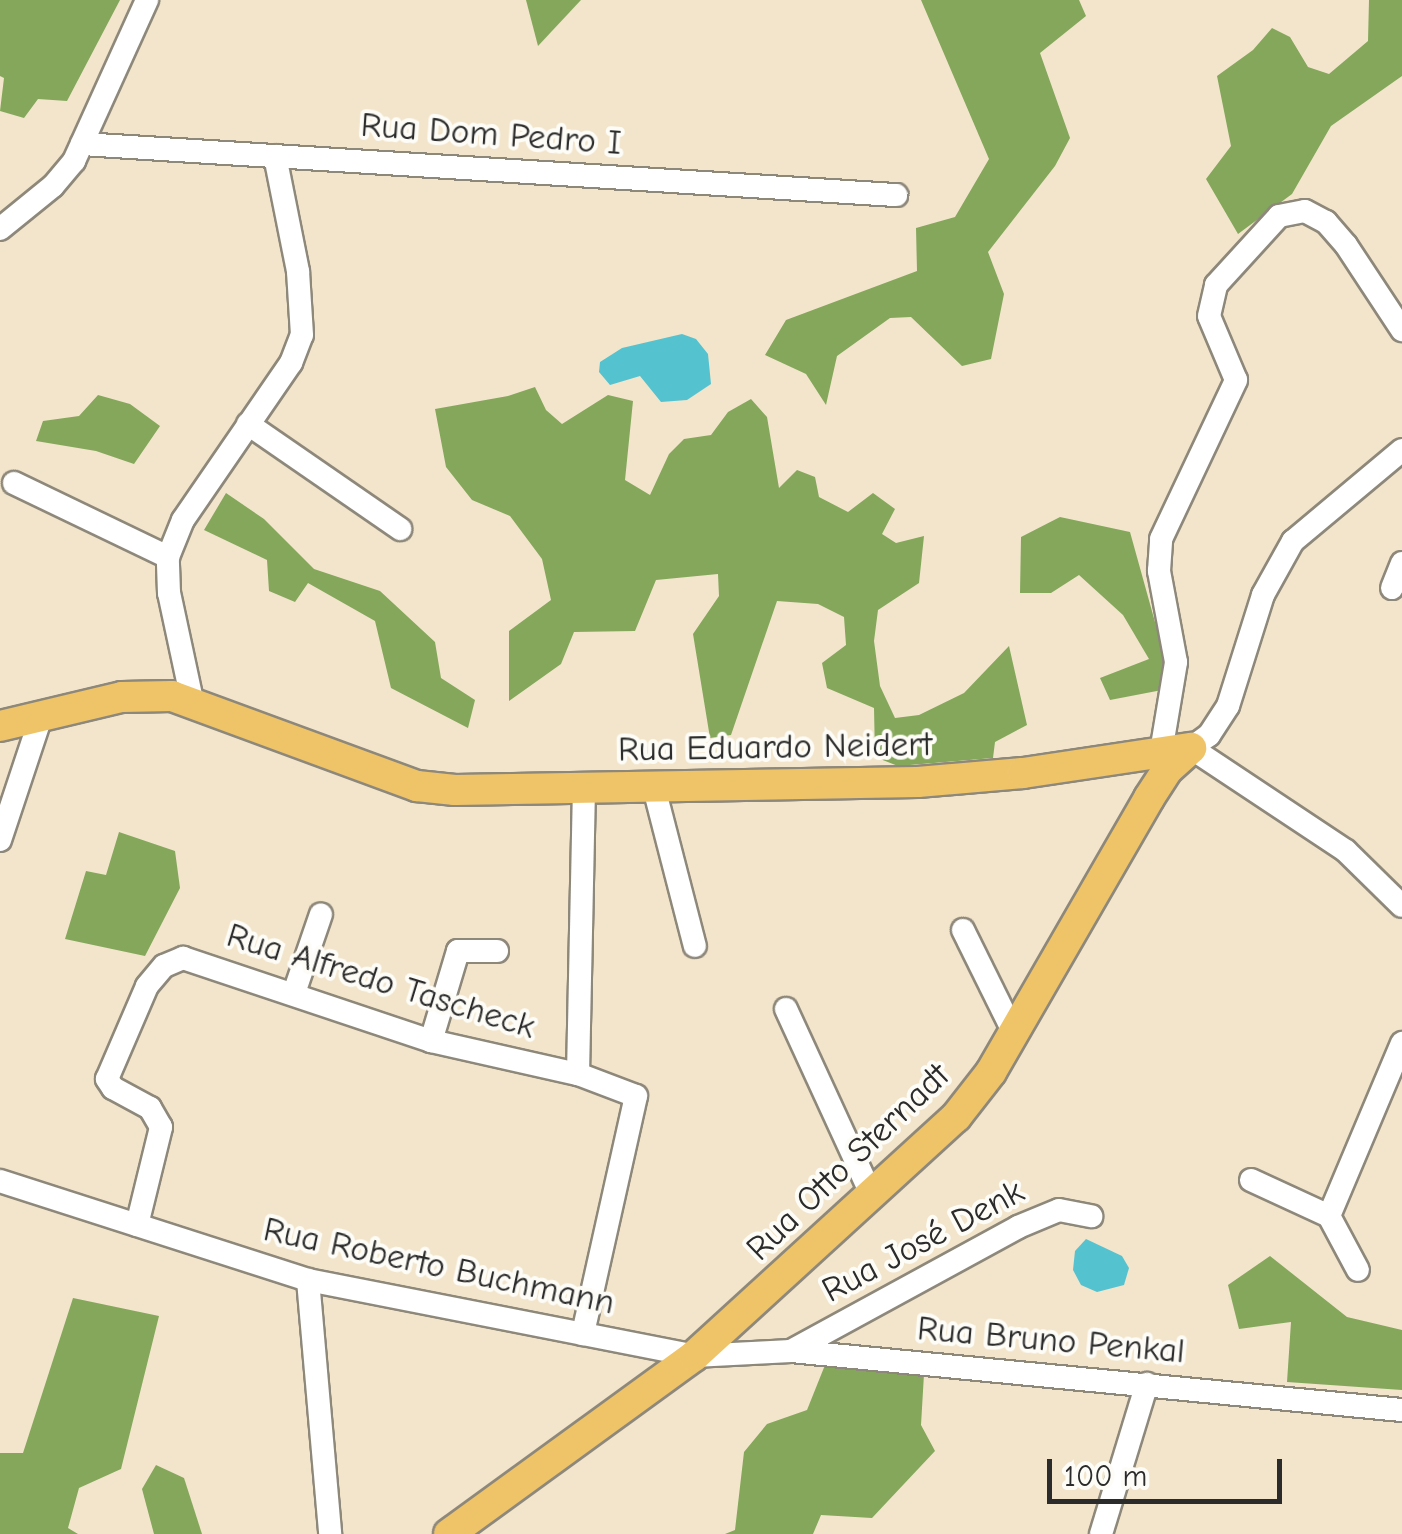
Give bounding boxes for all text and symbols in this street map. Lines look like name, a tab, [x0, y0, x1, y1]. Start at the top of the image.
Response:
street label: Rua Dom Pedro I	[359, 104, 623, 164]
street label: Rua Eduardo Neidert	[618, 723, 932, 771]
street label: Rua Alfredo Tascheck	[222, 914, 540, 1048]
street label: Rua Otto Sternadt	[738, 1055, 958, 1269]
street label: Rua José Denk	[815, 1170, 1031, 1312]
street label: Rua Roberto Buchmann	[260, 1208, 618, 1324]
street label: Rua Bruno Penkal	[915, 1307, 1187, 1373]
scale bar	[1052, 1439, 1287, 1501]
text: 100 m	[1064, 1459, 1147, 1494]

